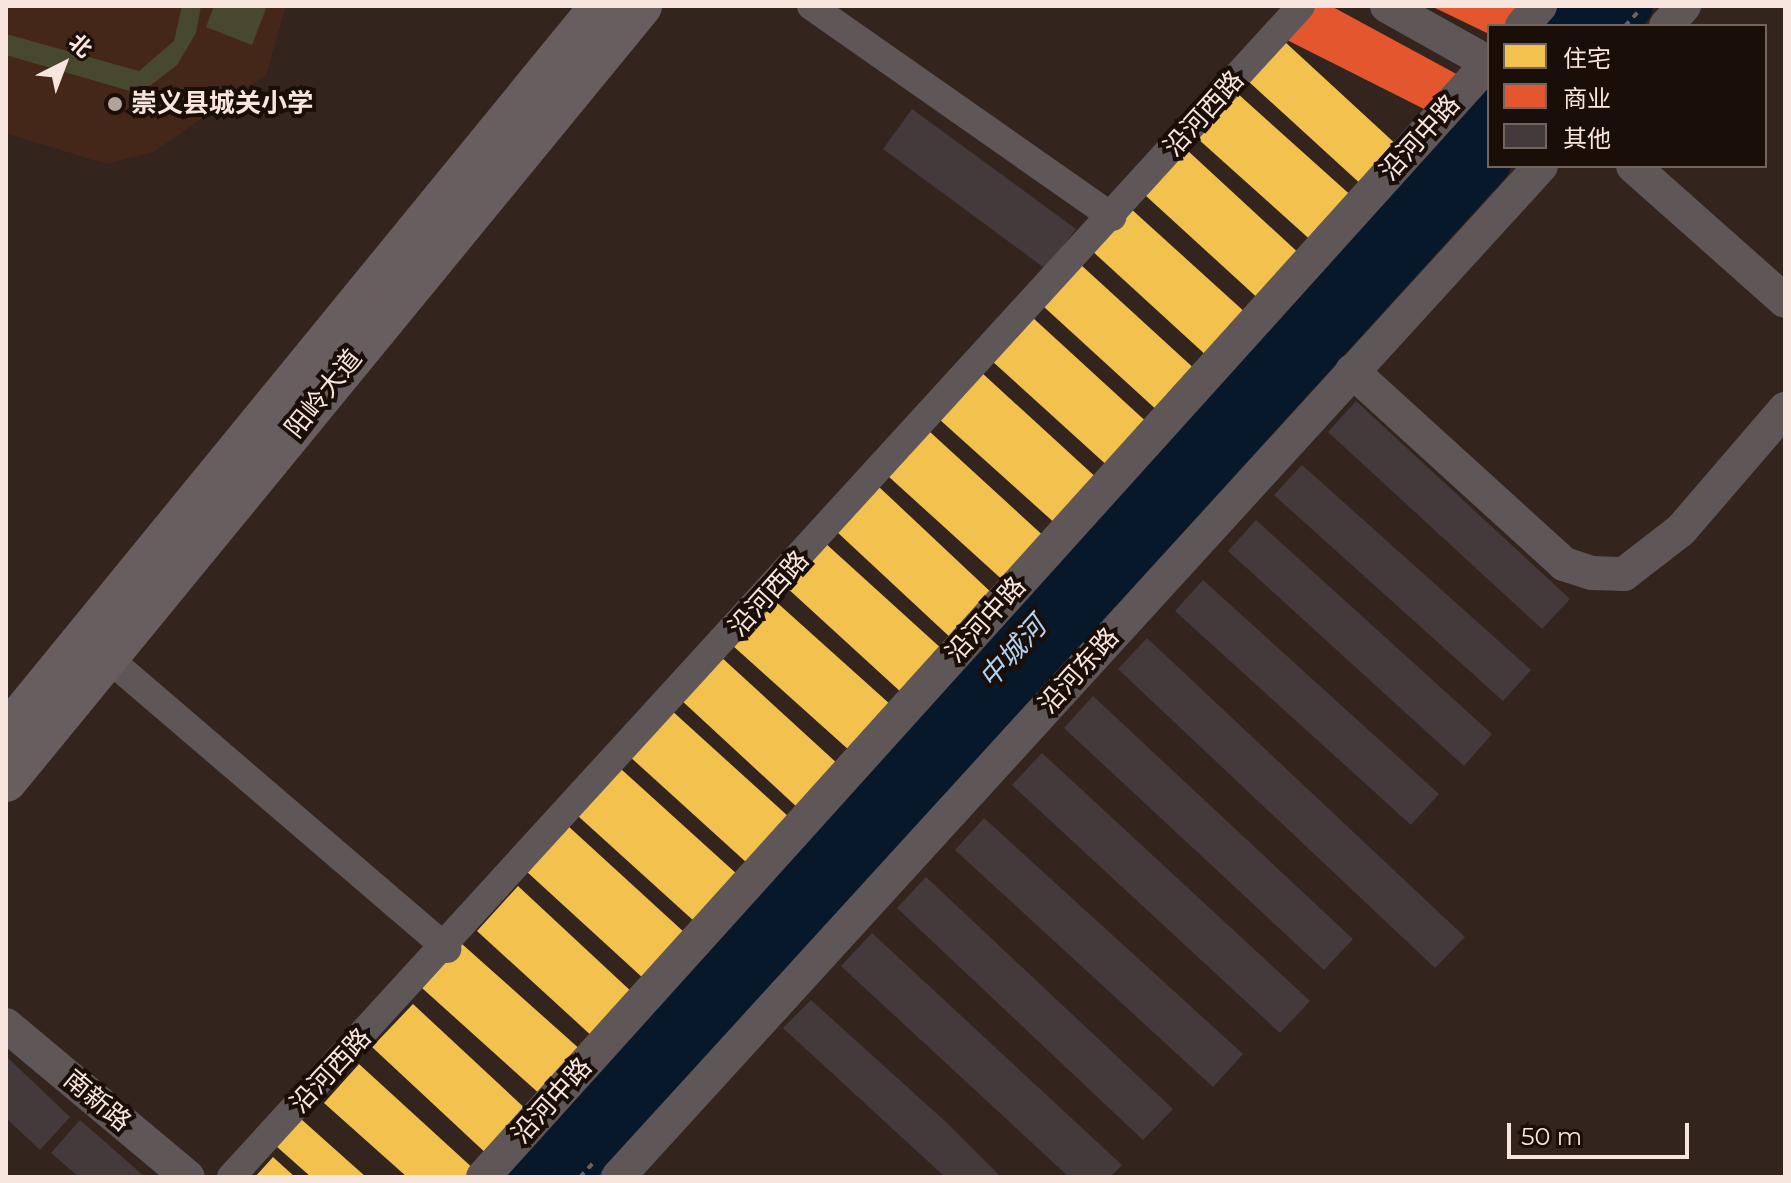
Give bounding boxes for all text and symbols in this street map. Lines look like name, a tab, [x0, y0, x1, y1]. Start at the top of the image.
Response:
north arrow	[24, 24, 104, 104]
legend	[1487, 24, 1767, 168]
text: 北	[63, 28, 98, 63]
text: 住宅	[1563, 44, 1611, 73]
street label: 沿河西路	[1158, 65, 1250, 163]
text: 商业	[1563, 84, 1611, 113]
place label: 崇义县城关小学	[131, 88, 313, 120]
street label: 沿河中路	[1374, 89, 1466, 187]
marker: 崇义县城关小学	[106, 95, 124, 113]
text: 其他	[1563, 124, 1611, 153]
street label: 阳岭大道	[279, 344, 369, 444]
street label: 沿河西路	[723, 545, 815, 643]
street label: 沿河中路	[940, 571, 1032, 669]
water label: 中城河	[971, 610, 1053, 694]
street label: 沿河东路	[1033, 622, 1125, 720]
street label: 沿河西路	[284, 1022, 378, 1120]
street label: 沿河中路	[506, 1052, 598, 1150]
street label: 南新路	[57, 1064, 137, 1138]
scale bar	[1511, 1107, 1693, 1157]
text: 50 m	[1521, 1122, 1582, 1151]

